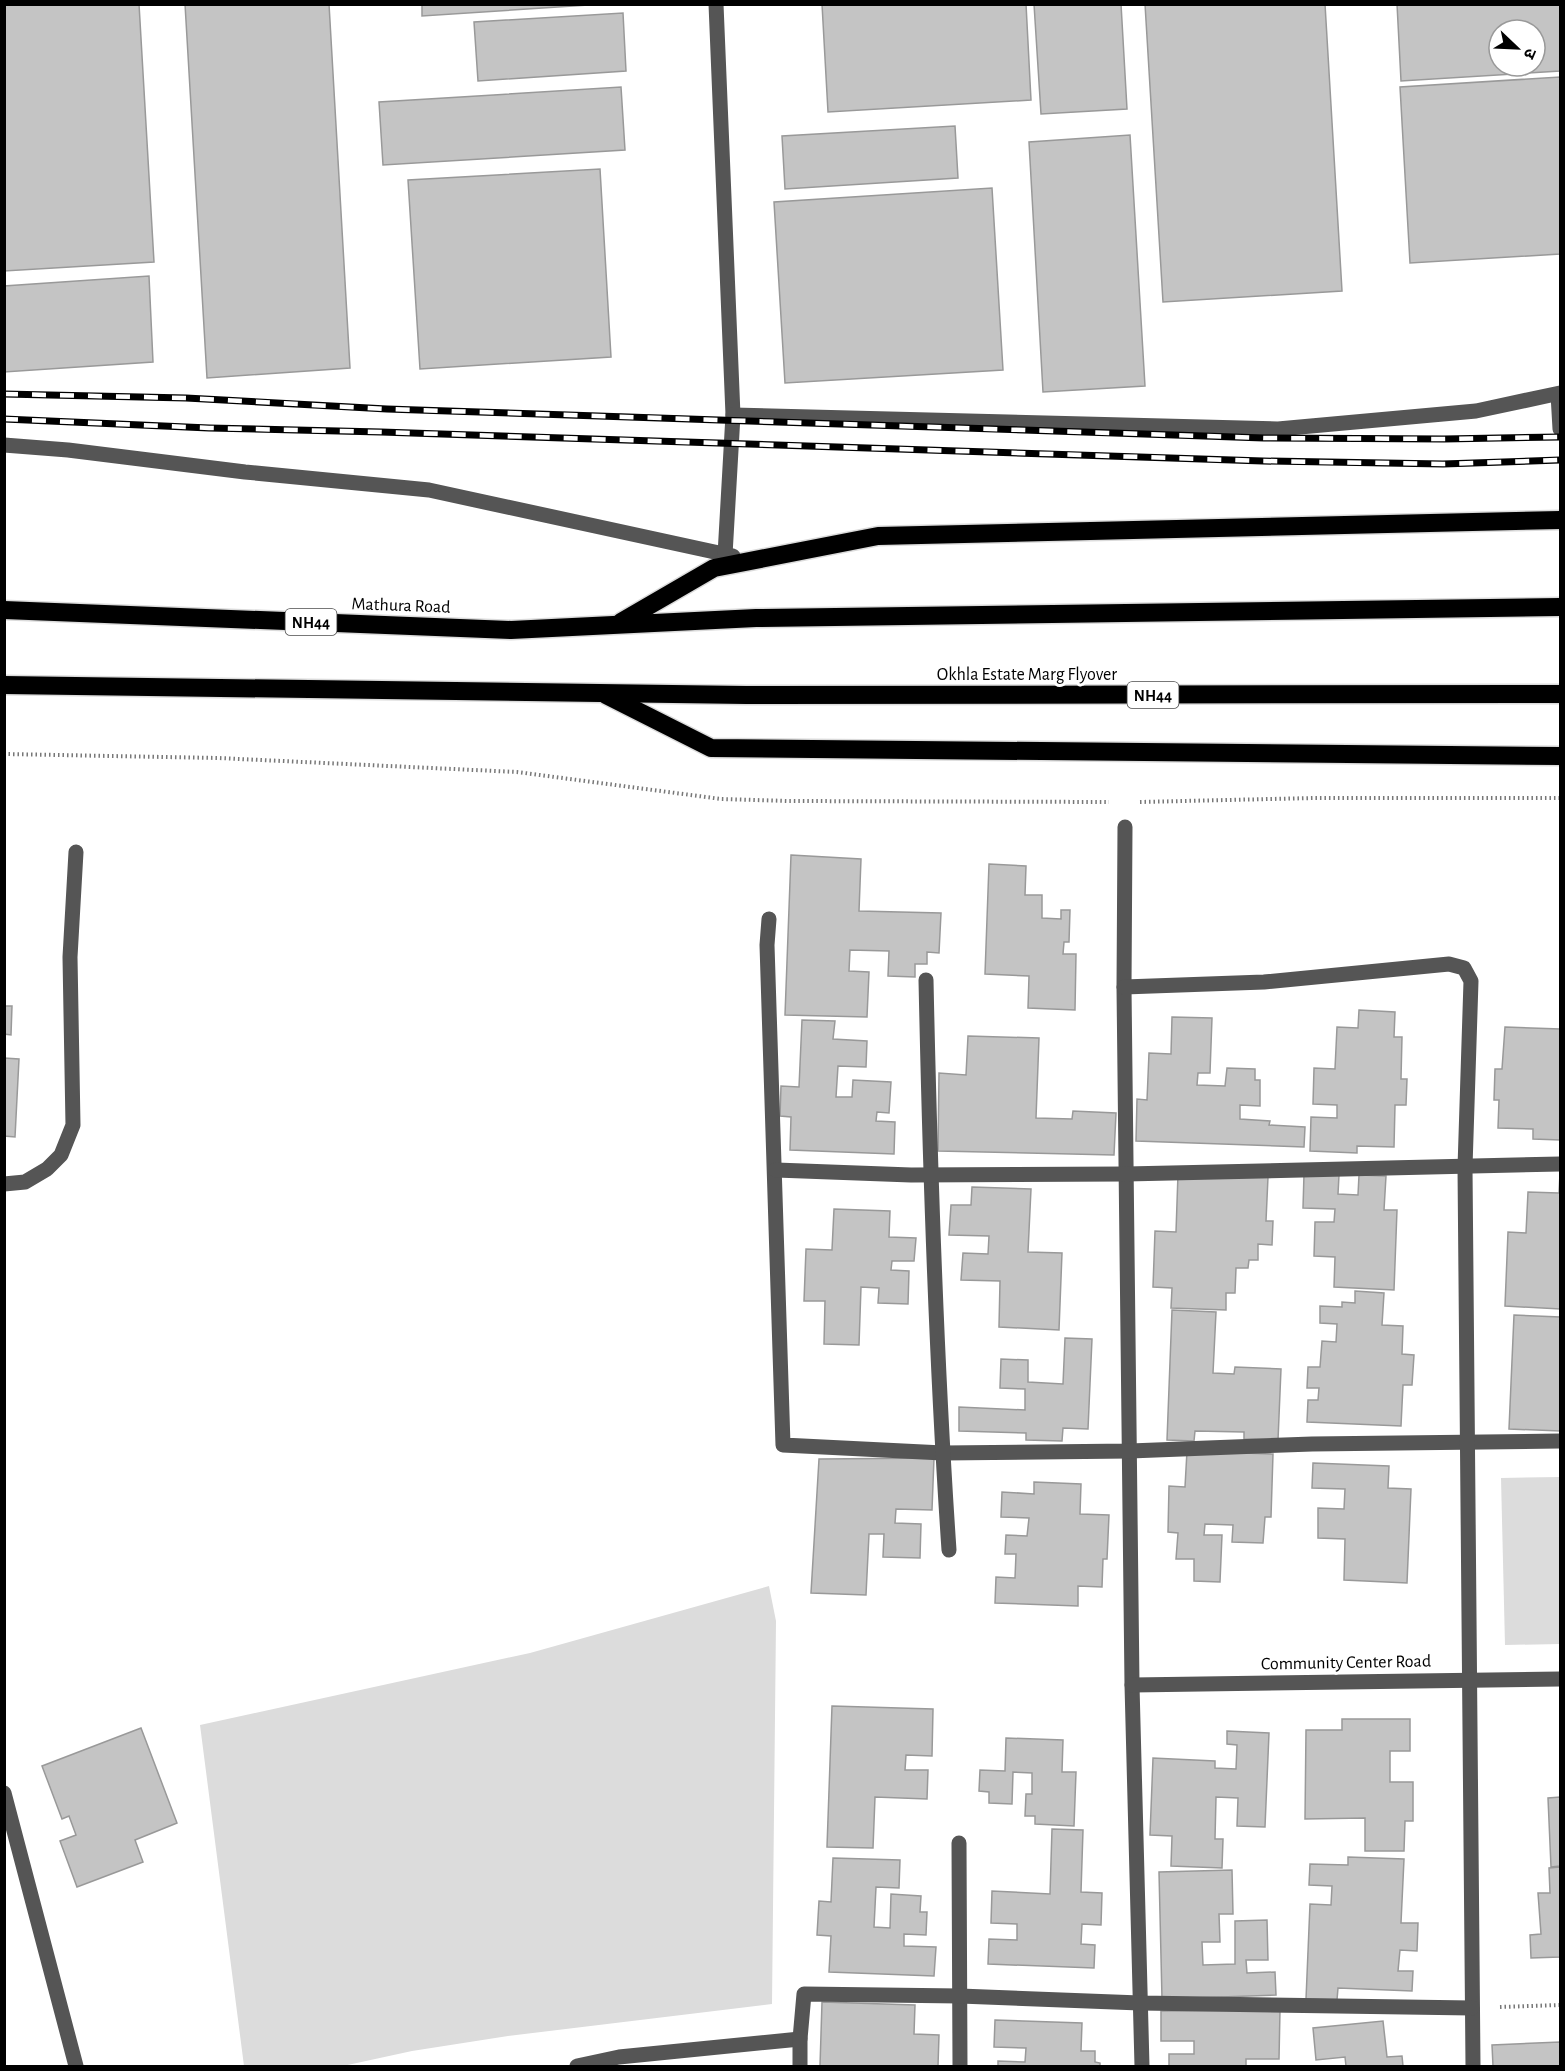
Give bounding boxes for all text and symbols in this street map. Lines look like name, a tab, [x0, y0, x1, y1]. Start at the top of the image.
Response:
north arrow	[1487, 18, 1547, 78]
text: उ	[1520, 46, 1539, 61]
street label: Mathura Road	[351, 595, 451, 617]
road number: NH44	[286, 609, 336, 635]
street label: Okhla Estate Marg Flyover	[937, 666, 1117, 684]
road number: NH44	[1128, 682, 1178, 708]
street label: Community Center Road	[1261, 1653, 1431, 1673]

